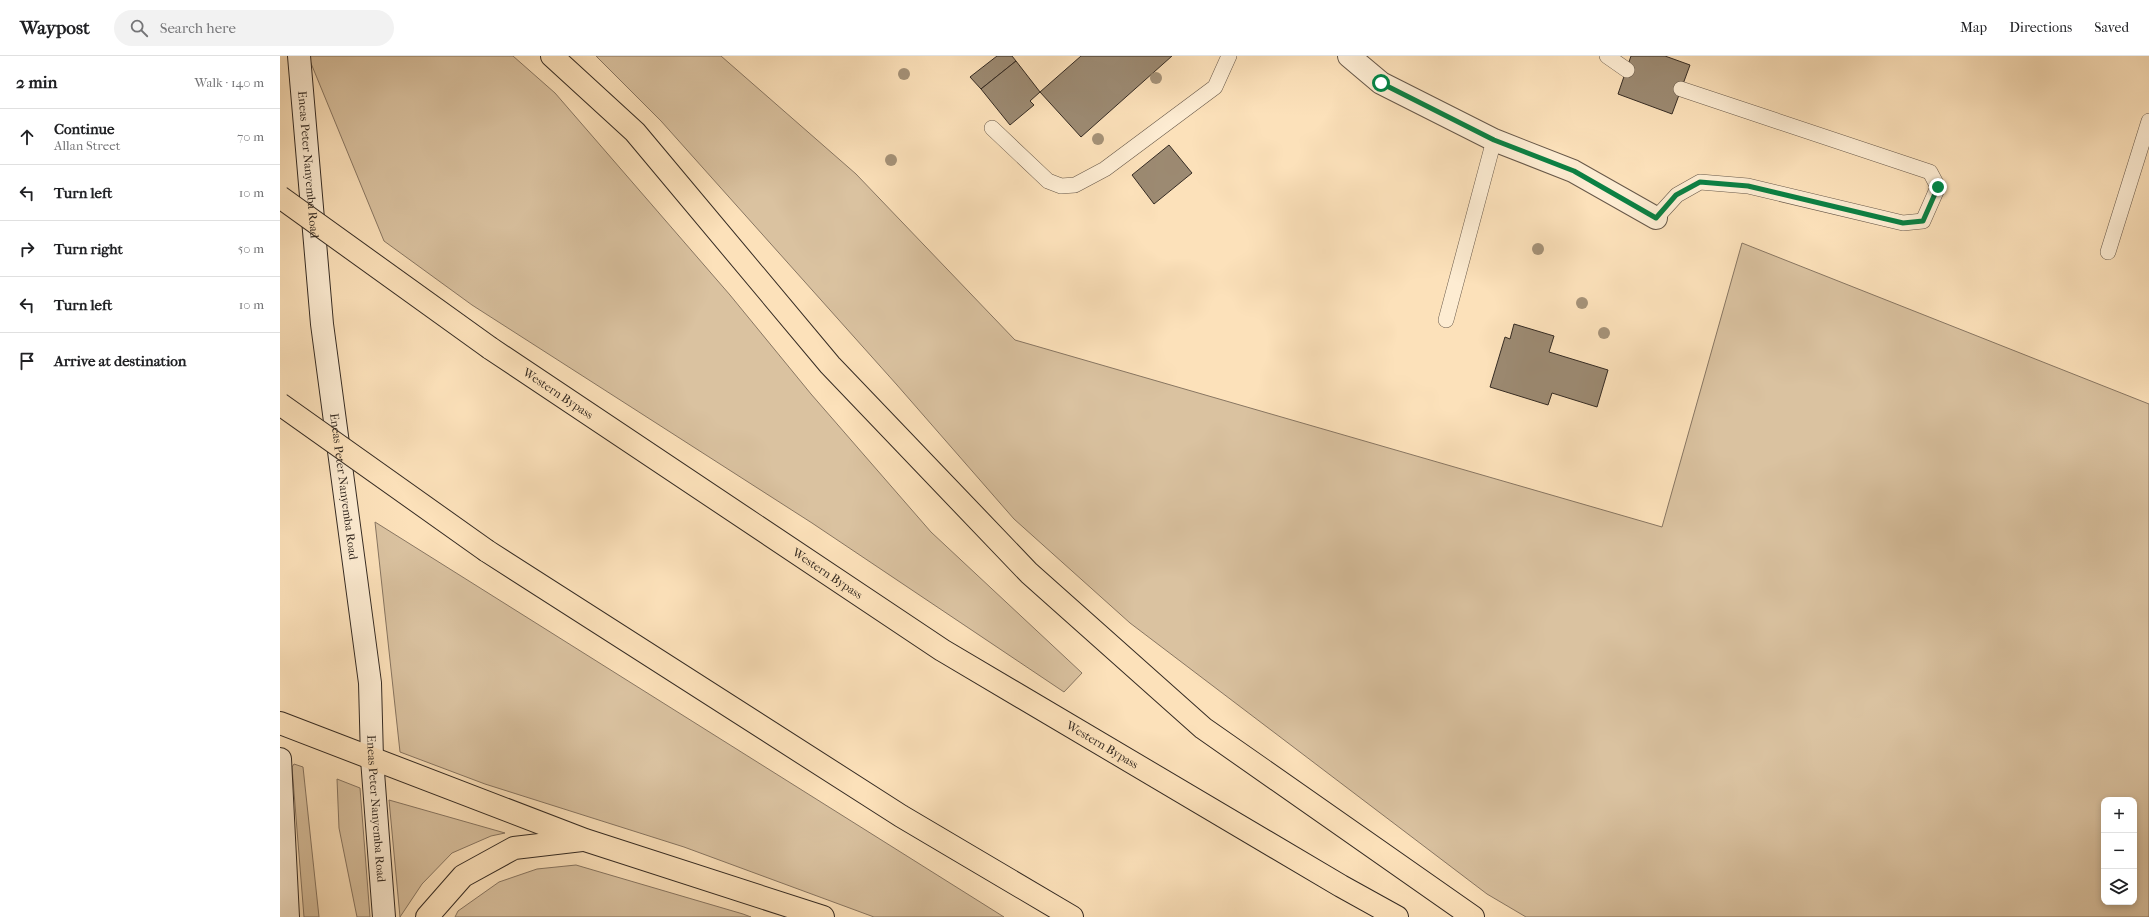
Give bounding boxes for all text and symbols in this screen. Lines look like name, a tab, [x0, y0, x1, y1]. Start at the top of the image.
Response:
search box	[114, 10, 394, 46]
text: Waypost	[20, 17, 90, 39]
icon: search	[128, 17, 150, 39]
text: Search here	[160, 19, 236, 37]
text: Map	[1960, 19, 1987, 36]
text: Directions	[2009, 19, 2072, 36]
text: Saved	[2094, 19, 2129, 36]
text: 2 min	[16, 72, 57, 92]
route start	[1372, 74, 1390, 92]
text: Walk · 140 m	[195, 75, 264, 90]
street label: Eneas Peter Nanyemba Road	[295, 90, 322, 239]
text: Continue	[54, 120, 114, 138]
icon: ahead	[16, 126, 38, 148]
text: 70 m	[237, 129, 264, 144]
text: Allan Street	[54, 138, 120, 153]
route end	[1929, 178, 1947, 196]
icon: left	[16, 182, 38, 204]
text: Turn left	[54, 184, 112, 202]
text: 10 m	[239, 185, 264, 200]
icon: right	[16, 238, 38, 260]
text: Turn right	[54, 240, 123, 258]
text: 50 m	[238, 241, 264, 256]
icon: left	[16, 294, 38, 316]
text: Turn left	[54, 296, 112, 314]
text: 10 m	[239, 297, 264, 312]
icon: arrive	[16, 350, 38, 372]
text: Arrive at destination	[54, 352, 186, 370]
street label: Western Bypass	[520, 365, 596, 422]
street label: Eneas Peter Nanyemba Road	[327, 412, 361, 561]
street label: Western Bypass	[789, 545, 866, 602]
street label: Western Bypass	[1063, 718, 1142, 772]
street label: Eneas Peter Nanyemba Road	[364, 735, 388, 883]
map controls	[2101, 797, 2137, 905]
button: +	[2101, 797, 2137, 833]
button: −	[2101, 833, 2137, 869]
button: layers	[2101, 869, 2137, 905]

